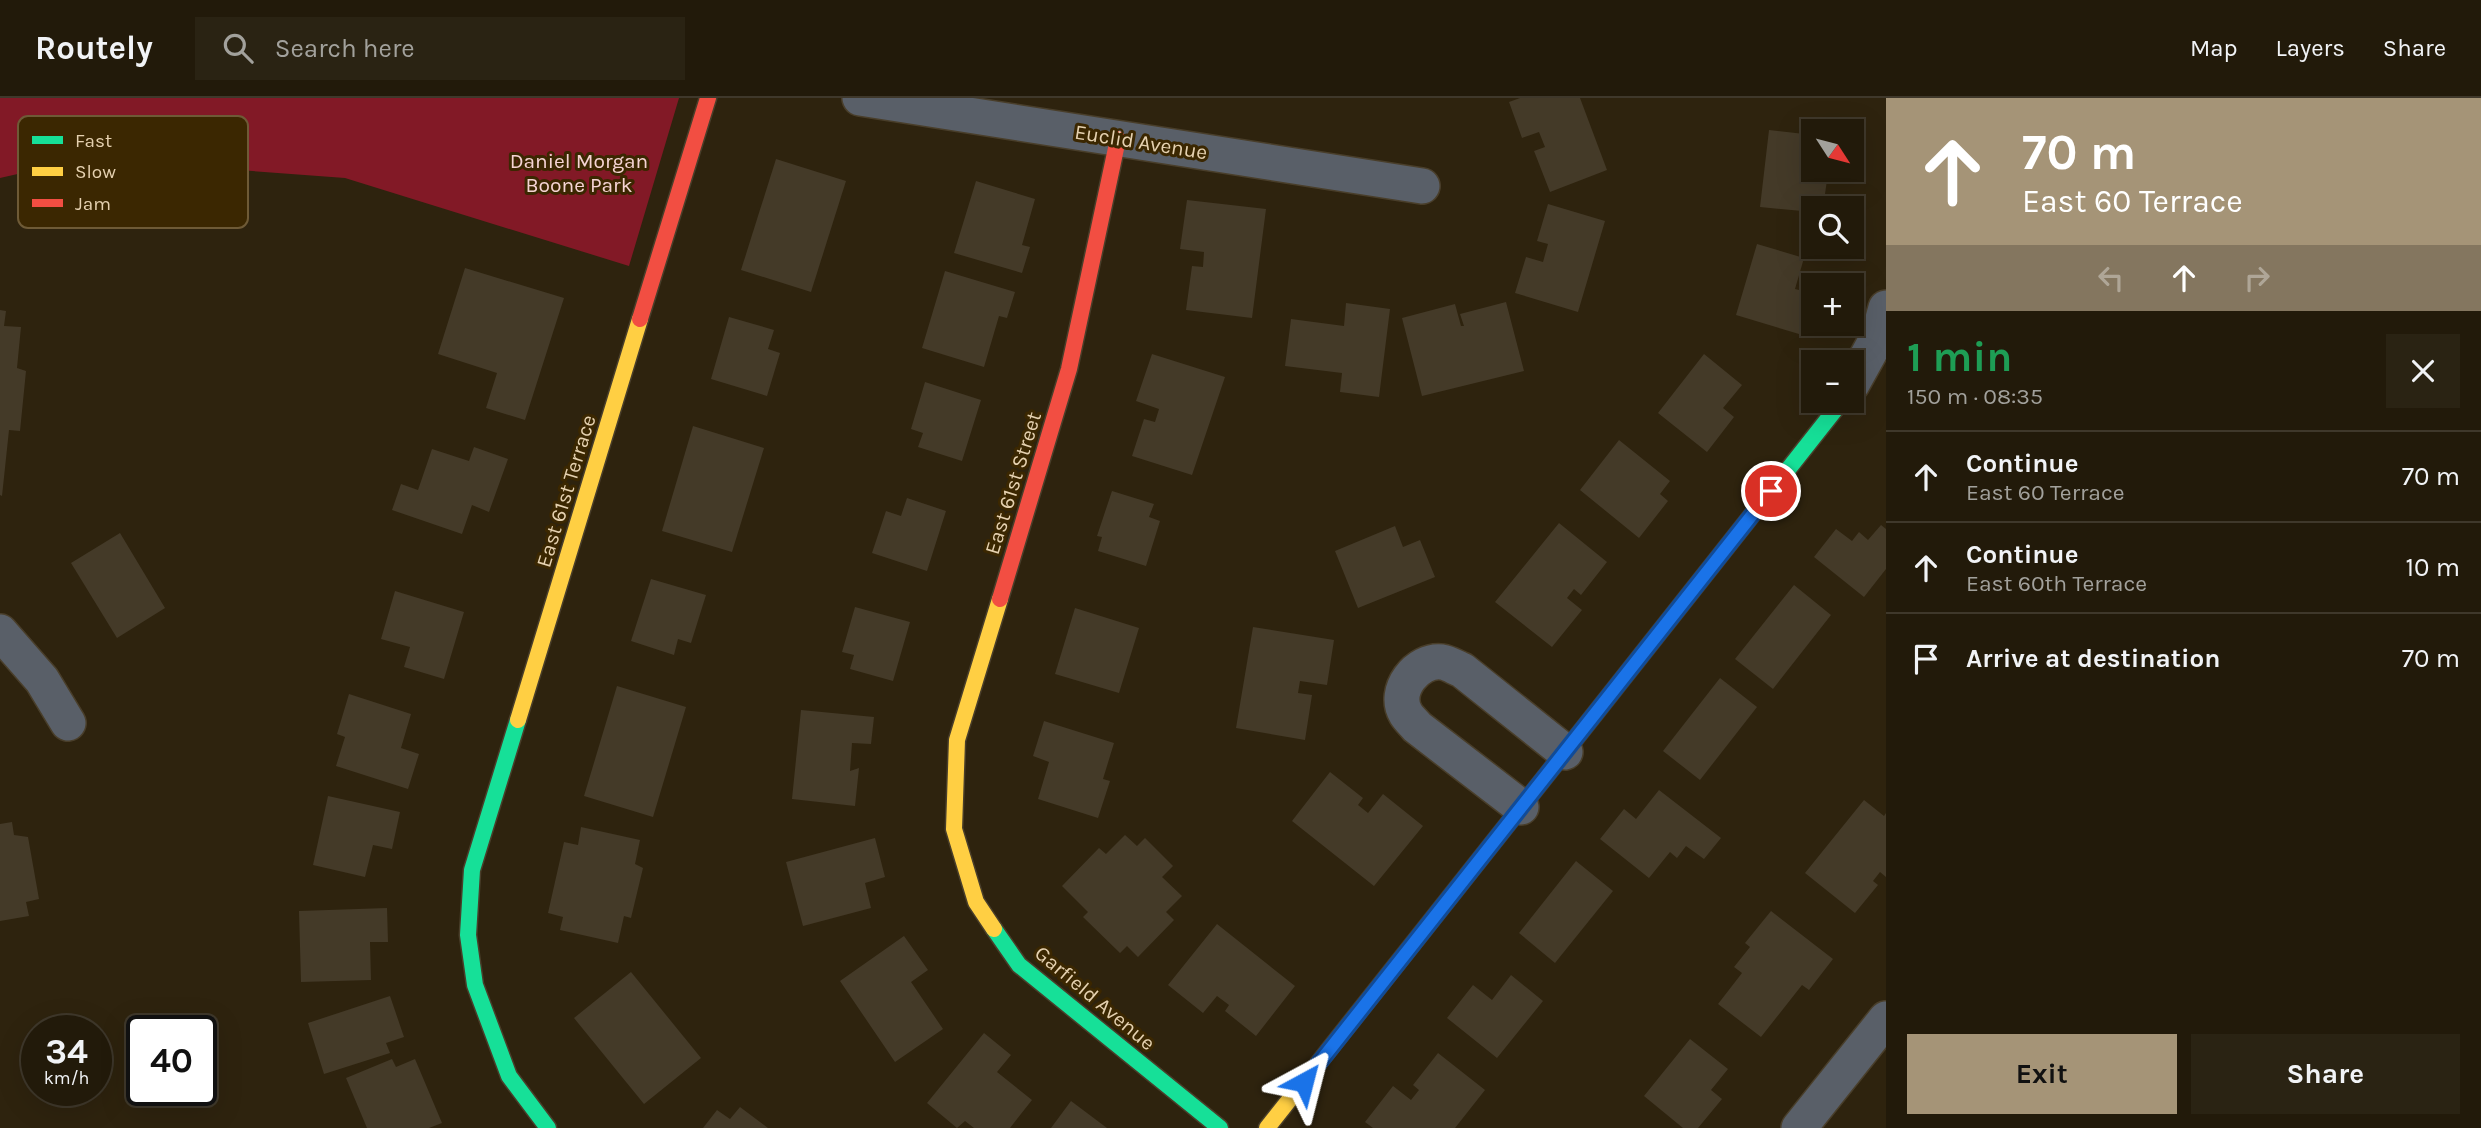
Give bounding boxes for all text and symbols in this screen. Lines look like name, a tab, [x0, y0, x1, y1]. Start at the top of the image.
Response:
search box	[195, 17, 685, 80]
text: Routely	[35, 29, 153, 67]
icon: search	[219, 29, 257, 67]
text: Search here	[275, 33, 415, 64]
text: Map	[2190, 34, 2238, 62]
text: Layers	[2276, 34, 2345, 62]
text: Share	[2383, 34, 2446, 62]
legend	[18, 116, 248, 228]
north arrow	[1801, 119, 1864, 182]
map controls	[1801, 119, 1864, 413]
street label: Euclid Avenue	[1073, 120, 1209, 164]
text: 70 m	[2022, 124, 2136, 181]
icon: ahead	[1907, 126, 1998, 217]
text: Fast	[75, 130, 112, 152]
park label: Daniel Morgan Boone Park	[510, 149, 648, 197]
text: Slow	[75, 161, 116, 183]
text: East 60 Terrace	[2022, 183, 2243, 220]
text: Jam	[75, 193, 111, 215]
button: search	[1801, 196, 1864, 259]
icon: left	[2092, 259, 2130, 297]
icon: ahead	[2165, 259, 2203, 297]
icon: right	[2238, 259, 2276, 297]
button: +	[1801, 273, 1864, 336]
text: 1 min	[1907, 332, 2012, 382]
button: close	[2386, 334, 2460, 408]
button: −	[1801, 350, 1864, 413]
text: 150 m · 08:35	[1907, 383, 2043, 410]
street label: East 61st Street	[980, 409, 1046, 557]
street label: East 61st Terrace	[531, 412, 601, 570]
text: Continue	[1966, 448, 2078, 479]
icon: ahead	[1907, 458, 1945, 496]
pin	[1741, 461, 1801, 521]
text: 70 m	[2402, 461, 2460, 492]
icon: arrive	[1752, 472, 1790, 510]
text: East 60 Terrace	[1966, 479, 2125, 506]
text: Continue	[1966, 539, 2078, 570]
icon: ahead	[1907, 549, 1945, 587]
text: 10 m	[2405, 552, 2460, 583]
text: East 60th Terrace	[1966, 570, 2147, 597]
icon: arrive	[1907, 640, 1945, 678]
text: Arrive at destination	[1966, 643, 2220, 674]
text: 70 m	[2402, 643, 2460, 674]
street label: Garfield Avenue	[1030, 941, 1160, 1055]
speed limit sign: 40	[126, 1015, 217, 1106]
text: 34	[45, 1031, 88, 1072]
button: Exit	[1907, 1034, 2177, 1114]
button: Share	[2191, 1034, 2460, 1114]
position arrow	[1267, 1045, 1341, 1119]
text: km/h	[44, 1067, 89, 1089]

